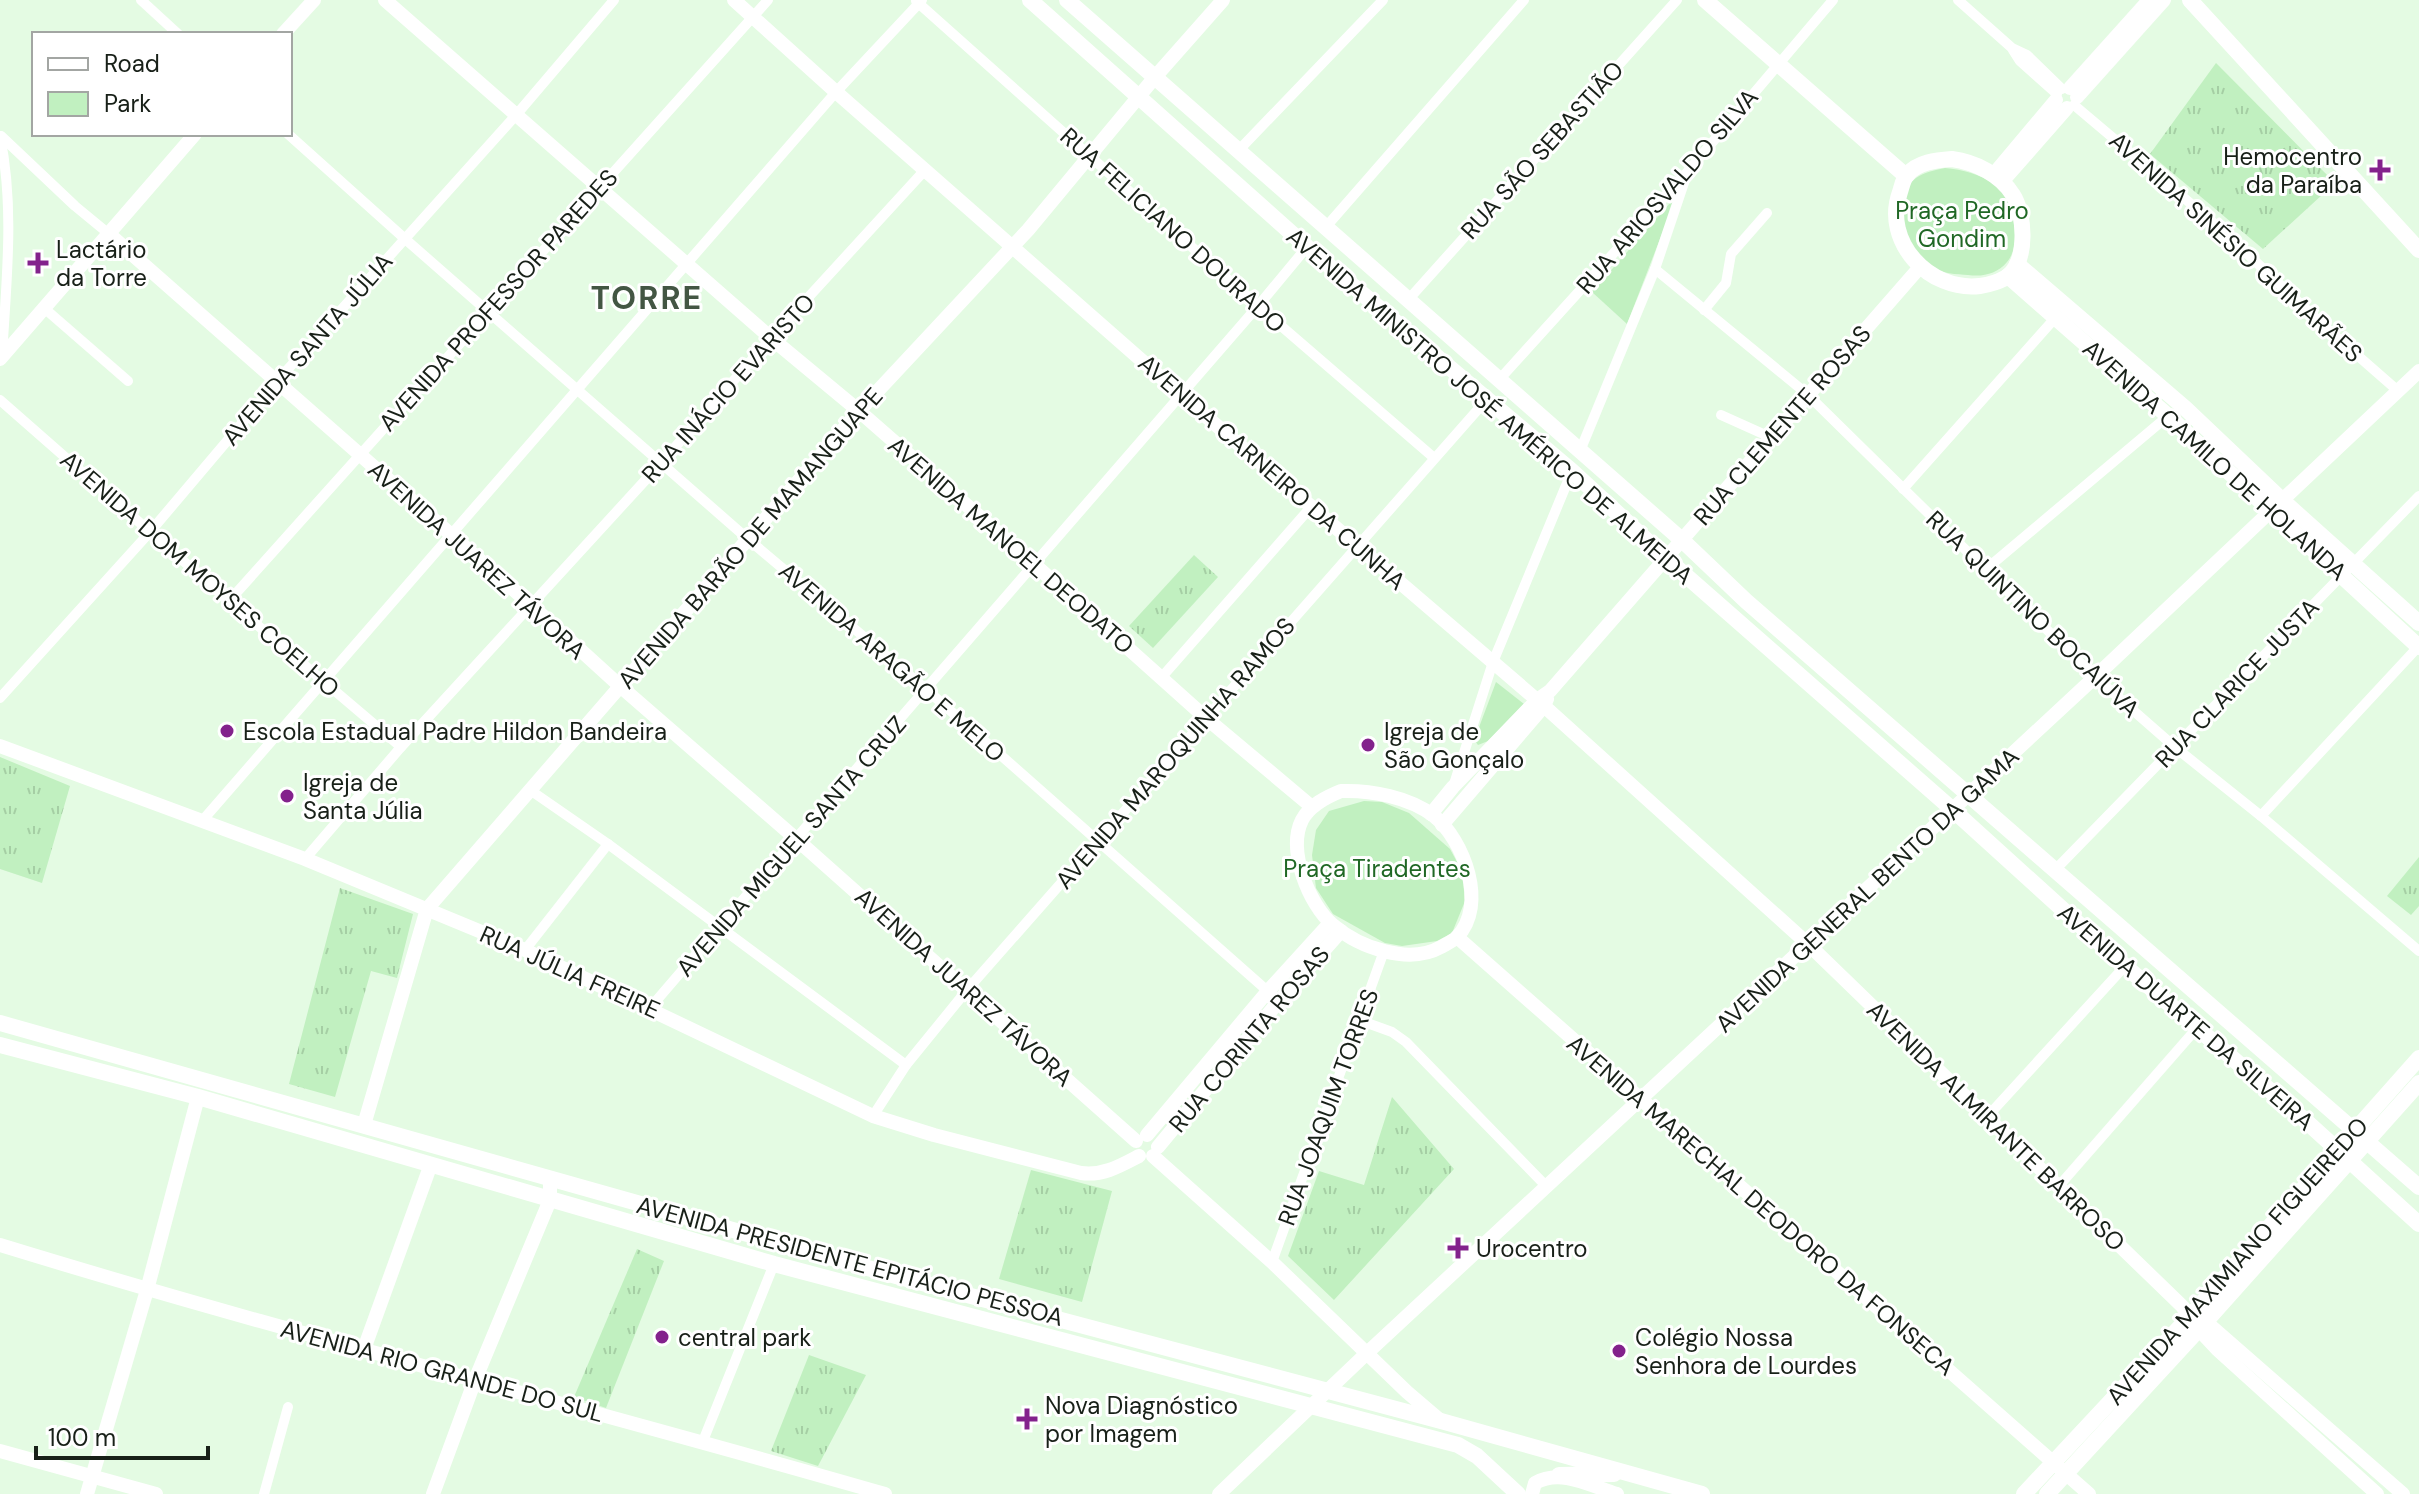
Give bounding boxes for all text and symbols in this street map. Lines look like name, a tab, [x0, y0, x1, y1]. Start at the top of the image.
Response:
legend	[32, 32, 292, 136]
text: Road	[104, 48, 160, 79]
street label: RUA SÃO SEBASTIÃO	[1454, 54, 1630, 246]
street label: RUA ARIOSVALDO SILVA	[1569, 82, 1765, 300]
text: Park	[104, 88, 151, 119]
street label: RUA FELICIANO DOURADO	[1054, 121, 1292, 339]
street label: AVENIDA SINÉSIO GUIMARÃES	[2103, 125, 2369, 369]
place label: Hemocentro da Paraíba	[2223, 141, 2362, 200]
marker: Hemocentro da Paraíba	[2369, 159, 2391, 181]
street label: AVENIDA PROFESSOR PAREDES	[372, 162, 624, 438]
park label: Praça Pedro Gondim	[1895, 195, 2029, 254]
street label: AVENIDA MINISTRO JOSÉ AMÉRICO DE ALMEIDA	[1280, 221, 1700, 591]
place label: Lactário da Torre	[56, 234, 147, 293]
street label: AVENIDA SANTA JÚLIA	[215, 246, 399, 452]
marker: Lactário da Torre	[27, 252, 49, 274]
district label: TORRE	[591, 277, 703, 319]
street label: RUA INÁCIO EVARISTO	[635, 287, 821, 489]
street label: RUA CLEMENTE ROSAS	[1687, 318, 1877, 532]
street label: AVENIDA CAMILO DE HOLANDA	[2076, 333, 2354, 587]
street label: AVENIDA CARNEIRO DA CUNHA	[1132, 347, 1412, 597]
street label: AVENIDA BARÃO DE MAMANGUAPE	[611, 381, 889, 695]
street label: AVENIDA MANOEL DEODATO	[882, 430, 1140, 660]
street label: AVENIDA DOM MOYSES COELHO	[54, 444, 346, 704]
street label: AVENIDA JUAREZ TÁVORA	[362, 454, 592, 666]
street label: RUA QUINTINO BOCAIÚVA	[1920, 504, 2146, 724]
street label: AVENIDA ARAGÃO E MELO	[773, 555, 1011, 769]
street label: RUA CLARICE JUSTA	[2148, 592, 2326, 774]
street label: AVENIDA MAROQUINHA RAMOS	[1048, 611, 1302, 895]
street label: AVENIDA MIGUEL SANTA CRUZ	[669, 709, 913, 983]
place label: Escola Estadual Padre Hildon Bandeira	[243, 716, 667, 747]
place label: Igreja de São Gonçalo	[1384, 716, 1524, 775]
marker: Escola Estadual Padre Hildon Bandeira	[218, 722, 236, 740]
marker: Igreja de São Gonçalo	[1359, 736, 1377, 754]
street label: AVENIDA GENERAL BENTO DA GAMA	[1709, 741, 2025, 1039]
place label: Igreja de Santa Júlia	[303, 767, 423, 826]
marker: Igreja de Santa Júlia	[278, 787, 296, 805]
park label: Praça Tiradentes	[1283, 853, 1471, 884]
street label: AVENIDA JUAREZ TÁVORA	[849, 881, 1079, 1093]
street label: AVENIDA DUARTE DA SILVEIRA	[2051, 897, 2321, 1137]
street label: RUA JÚLIA FREIRE	[475, 918, 665, 1026]
street label: RUA CORINTA ROSAS	[1162, 939, 1336, 1139]
street label: RUA JOAQUIM TORRES	[1271, 984, 1385, 1230]
street label: AVENIDA ALMIRANTE BARROSO	[1860, 994, 2132, 1258]
street label: AVENIDA MARECHAL DEODORO DA FONSECA	[1561, 1028, 1962, 1382]
street label: AVENIDA MAXIMIANO FIGUEIREDO	[2099, 1111, 2375, 1411]
street label: AVENIDA PRESIDENTE EPITÁCIO PESSOA	[633, 1189, 1067, 1333]
place label: Urocentro	[1476, 1233, 1588, 1264]
marker: Urocentro	[1447, 1237, 1469, 1259]
street label: AVENIDA RIO GRANDE DO SUL	[277, 1313, 607, 1429]
place label: central park	[678, 1322, 811, 1353]
place label: Colégio Nossa Senhora de Lourdes	[1635, 1322, 1857, 1381]
marker: central park	[653, 1328, 671, 1346]
marker: Colégio Nossa Senhora de Lourdes	[1610, 1342, 1628, 1360]
place label: Nova Diagnóstico por Imagem	[1045, 1390, 1238, 1449]
marker: Nova Diagnóstico por Imagem	[1016, 1408, 1038, 1430]
scale bar	[36, 1410, 208, 1460]
text: 100 m	[48, 1422, 116, 1453]

